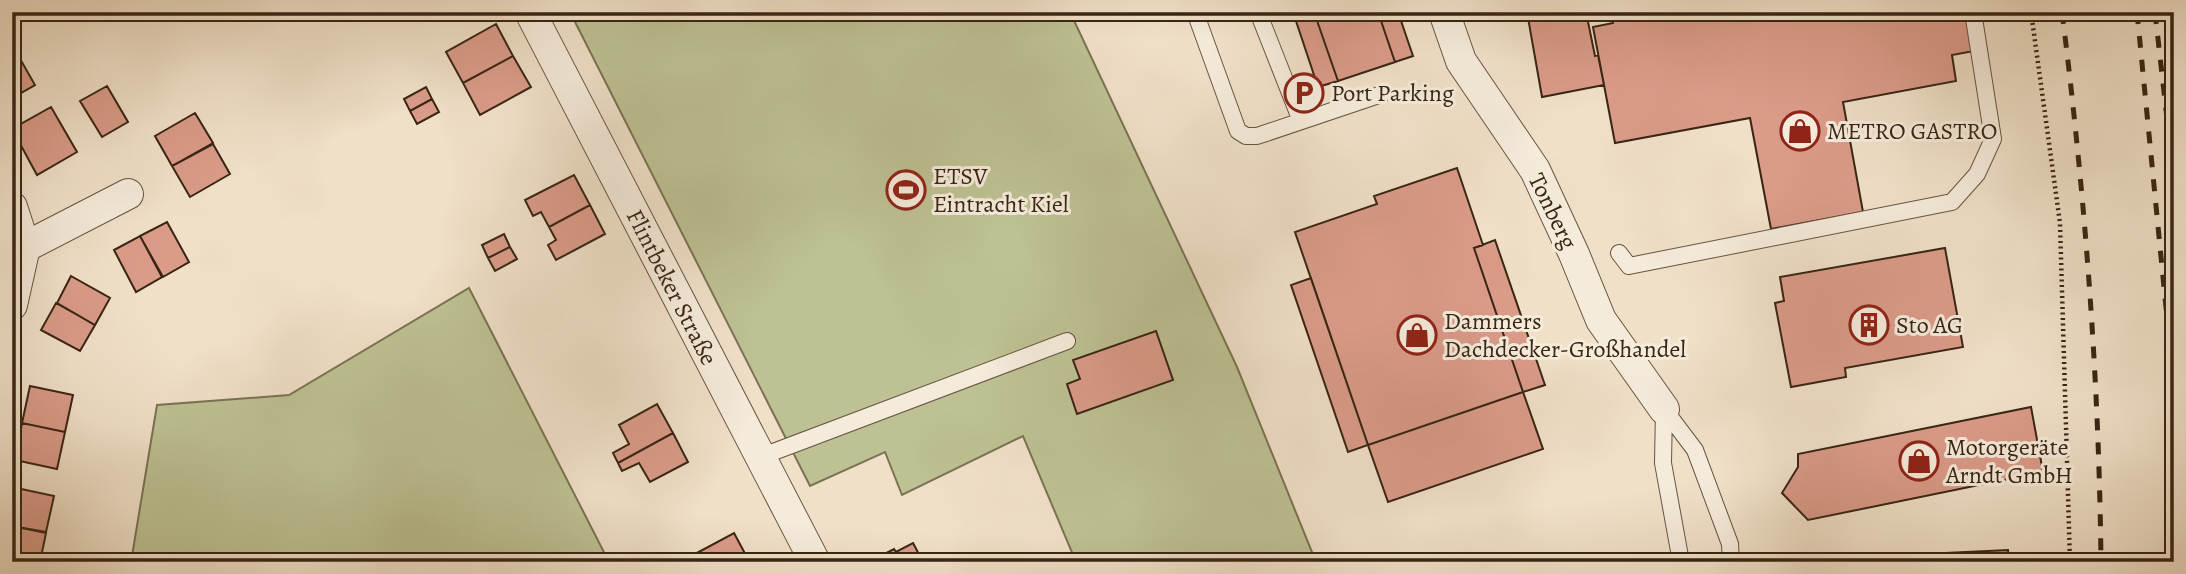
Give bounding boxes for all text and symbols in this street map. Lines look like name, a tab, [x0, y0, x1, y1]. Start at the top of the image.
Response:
parking icon: Port Parking	[1283, 72, 1325, 114]
place label: Port Parking	[1331, 77, 1454, 109]
shop icon: METRO GASTRO	[1779, 110, 1821, 152]
place label: METRO GASTRO	[1827, 115, 1997, 147]
place label: ETSV Eintracht Kiel	[933, 160, 1069, 220]
street label: Tonberg	[1521, 168, 1585, 254]
sports icon: ETSV Eintracht Kiel	[885, 169, 927, 211]
street label: Flintbeker Straße	[619, 204, 725, 370]
building icon: Sto AG	[1848, 304, 1890, 346]
place label: Dammers Dachdecker-Großhandel	[1444, 305, 1686, 365]
place label: Sto AG	[1896, 309, 1963, 341]
shop icon: Dammers Dachdecker-Großhandel	[1396, 314, 1438, 356]
place label: Motorgeräte Arndt GmbH	[1945, 431, 2073, 491]
shop icon: Motorgeräte Arndt GmbH	[1898, 440, 1940, 482]

